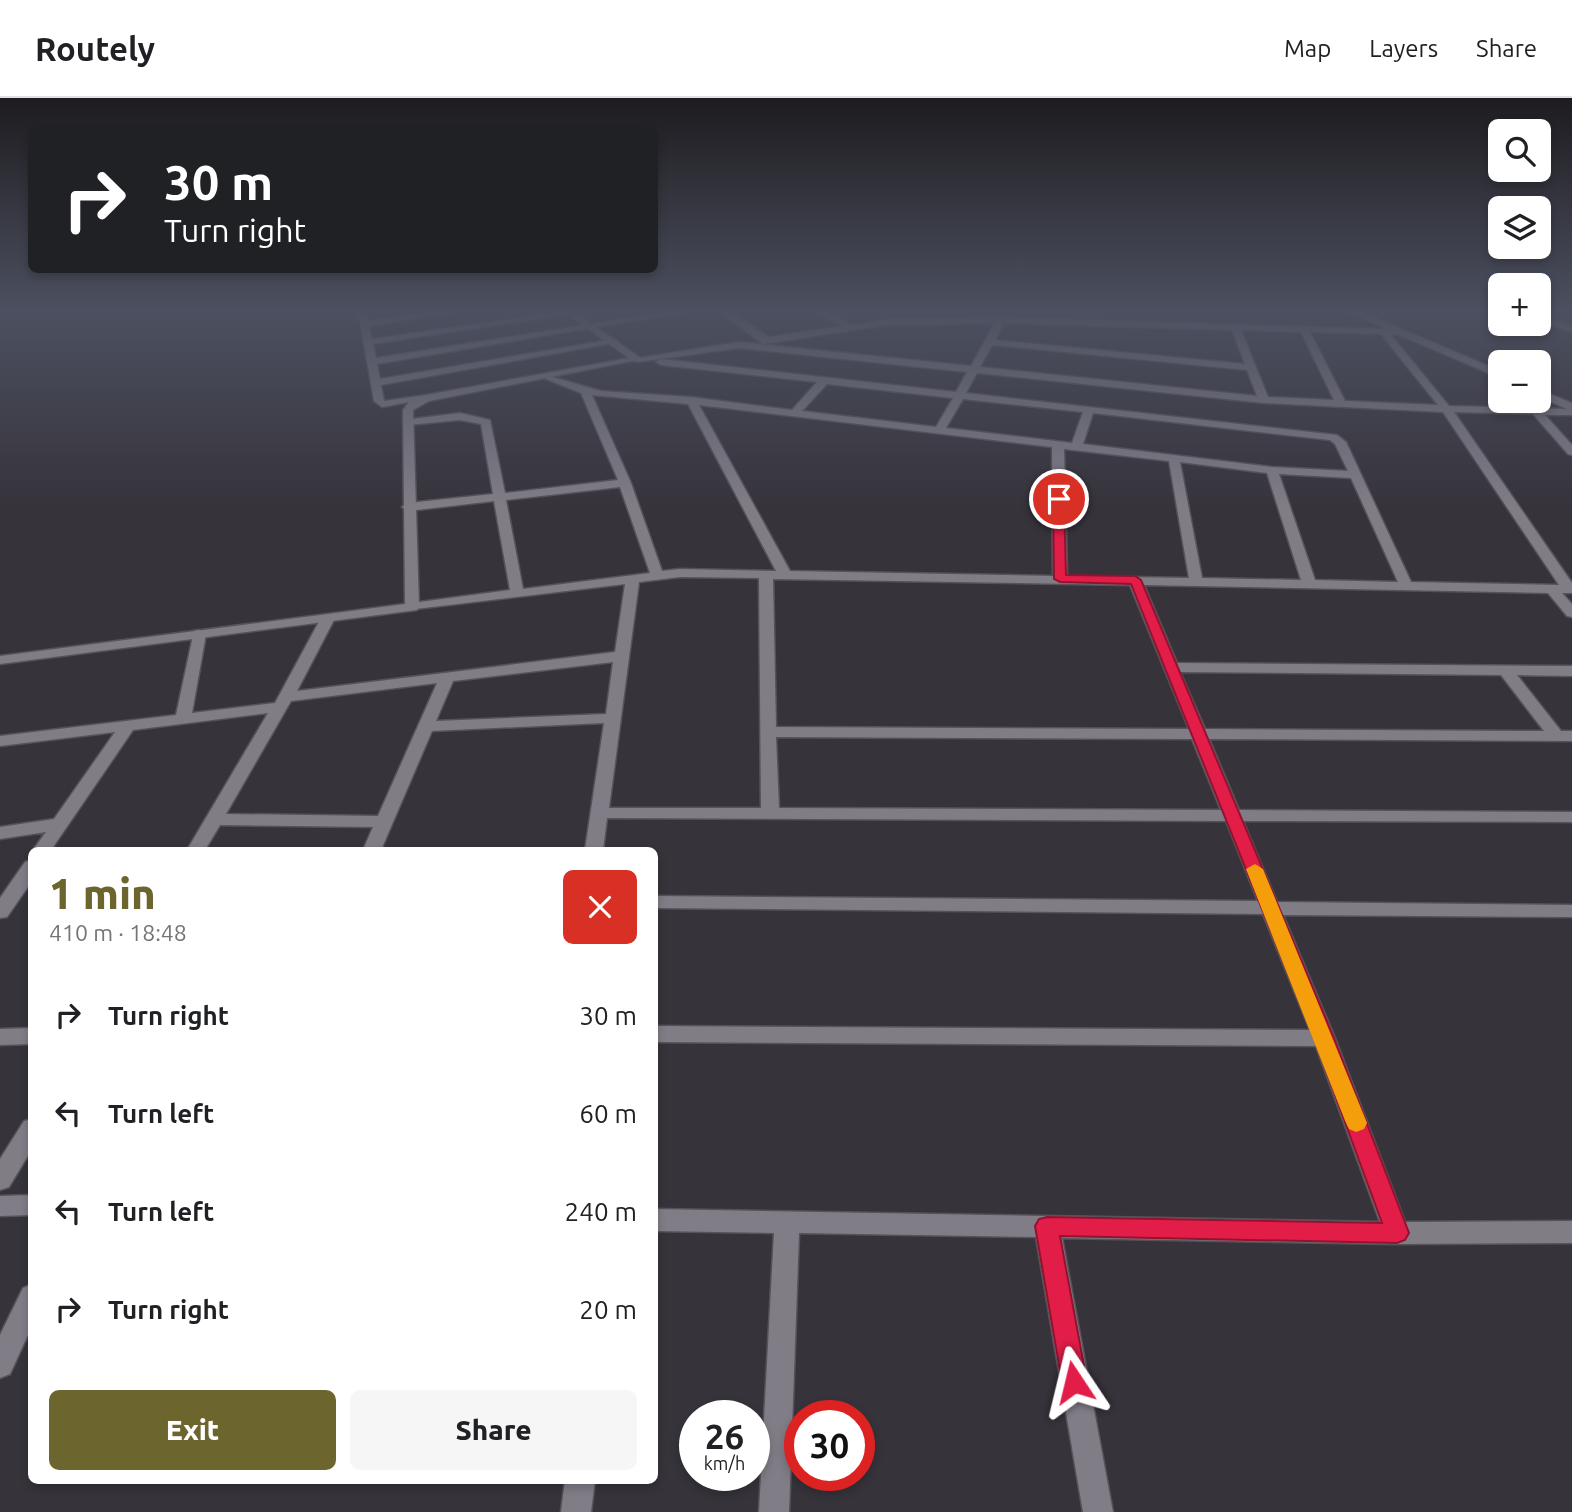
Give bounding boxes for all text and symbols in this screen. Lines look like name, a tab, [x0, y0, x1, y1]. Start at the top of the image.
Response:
text: Routely	[35, 30, 155, 67]
text: Map	[1284, 35, 1331, 62]
text: Layers	[1369, 35, 1438, 62]
text: Share	[1476, 35, 1537, 62]
map controls	[1488, 119, 1551, 413]
button: search	[1488, 119, 1551, 182]
icon: right	[49, 154, 140, 245]
text: 30 m	[164, 154, 273, 209]
button: layers	[1488, 196, 1551, 259]
text: Turn right	[164, 212, 306, 248]
button: +	[1488, 273, 1551, 336]
button: −	[1488, 350, 1551, 413]
pin	[1029, 469, 1089, 529]
icon: arrive	[1040, 480, 1078, 518]
text: 1 min	[49, 870, 156, 917]
button: close	[563, 870, 637, 944]
text: 410 m · 18:48	[49, 920, 187, 945]
icon: right	[49, 996, 87, 1034]
text: Turn right	[108, 1001, 229, 1030]
text: 30 m	[579, 1001, 637, 1030]
icon: left	[49, 1094, 87, 1132]
text: Turn left	[108, 1099, 214, 1128]
text: 60 m	[579, 1099, 637, 1128]
icon: left	[49, 1192, 87, 1230]
text: Turn left	[108, 1197, 214, 1226]
text: 240 m	[565, 1197, 637, 1226]
icon: right	[49, 1290, 87, 1328]
text: Turn right	[108, 1295, 229, 1324]
text: 20 m	[579, 1295, 637, 1324]
position arrow	[1037, 1345, 1111, 1419]
button: Exit	[49, 1390, 336, 1470]
button: Share	[350, 1390, 637, 1470]
speed limit sign: 30	[784, 1400, 875, 1491]
text: 26	[705, 1416, 744, 1456]
text: km/h	[704, 1453, 745, 1473]

